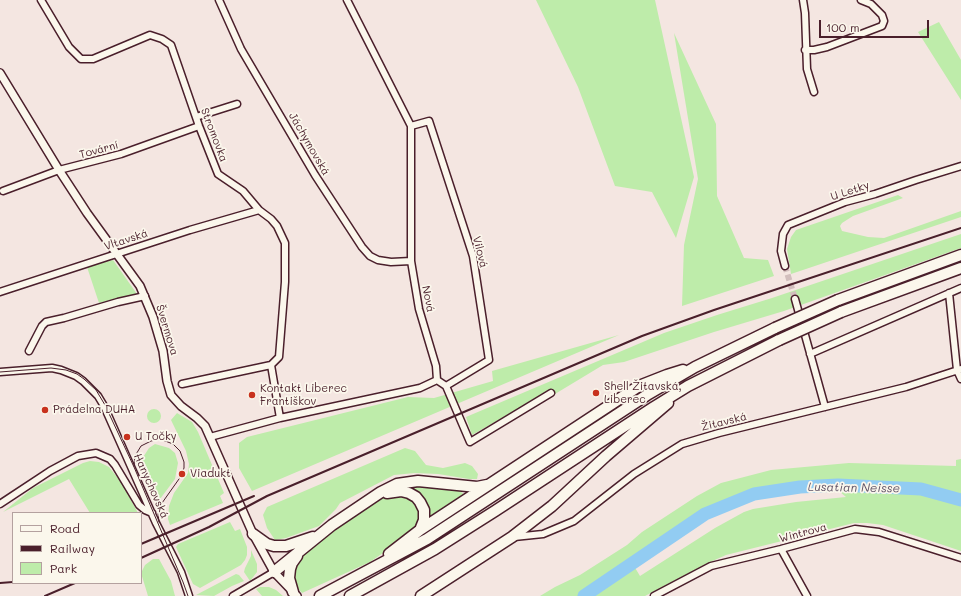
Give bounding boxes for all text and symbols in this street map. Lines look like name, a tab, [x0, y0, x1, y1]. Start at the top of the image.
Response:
scale bar	[821, 12, 931, 38]
text: 100 m	[826, 19, 860, 35]
street label: Stromovka	[198, 106, 230, 164]
street label: Jáchymovská	[286, 110, 332, 178]
street label: Tovární	[78, 138, 120, 162]
street label: U Letky	[829, 179, 871, 203]
street label: Vltavská	[102, 227, 150, 253]
street label: Vilová	[470, 235, 490, 269]
street label: Nová	[419, 285, 437, 313]
street label: Švermova	[153, 303, 181, 357]
place label: Shell Žitavská, Liberec	[604, 380, 682, 406]
place label: Kontakt Liberec Františkov	[260, 382, 347, 408]
marker: Shell Žitavská, Liberec	[591, 388, 601, 398]
marker: Kontakt Liberec Františkov	[247, 390, 257, 400]
place label: Prádelna DUHA	[53, 403, 135, 417]
marker: Prádelna DUHA	[40, 405, 50, 415]
street label: Žitavská	[700, 410, 748, 434]
place label: U Točky	[135, 430, 177, 444]
marker: U Točky	[122, 432, 132, 442]
street label: Hanychovská	[131, 452, 171, 520]
place label: Viadukt	[190, 467, 231, 481]
marker: Viadukt	[177, 469, 187, 479]
water label: Lusatian Neisse	[808, 480, 900, 496]
legend	[12, 512, 142, 584]
text: Road	[50, 520, 80, 536]
street label: Wintrova	[778, 520, 828, 546]
text: Railway	[50, 540, 95, 556]
text: Park	[50, 560, 77, 576]

